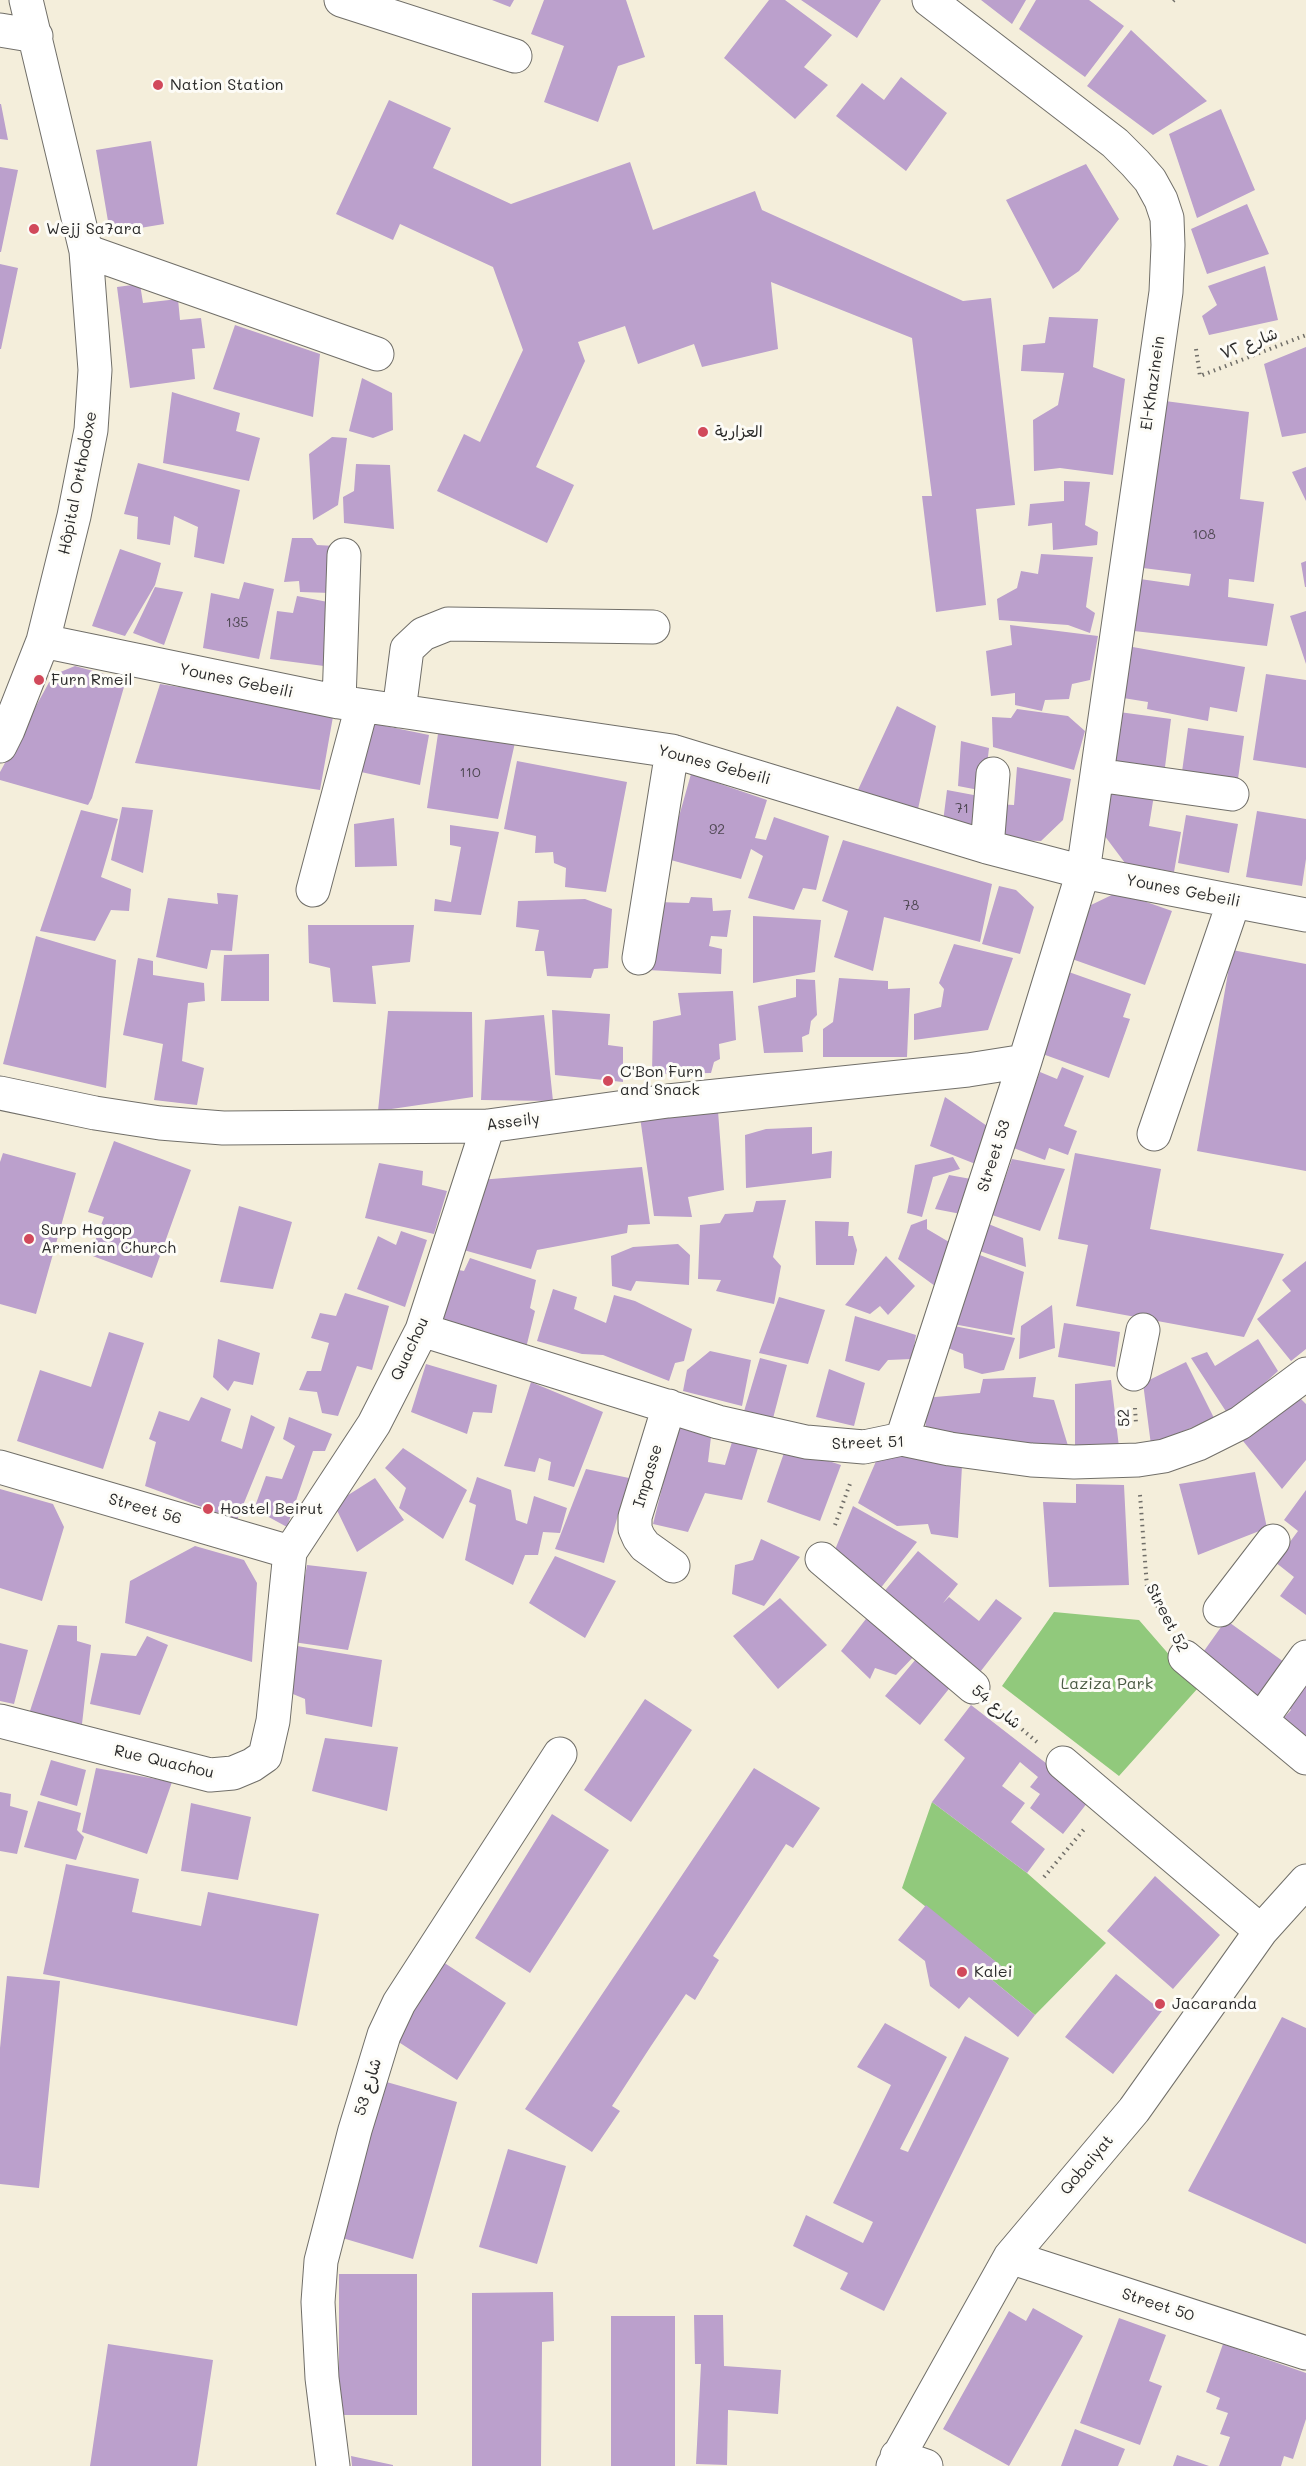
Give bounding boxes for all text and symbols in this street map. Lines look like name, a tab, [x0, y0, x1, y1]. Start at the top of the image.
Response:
place label: Nation Station	[170, 75, 283, 95]
marker: Nation Station	[151, 78, 165, 92]
place label: Wejj Sa7ara	[46, 219, 142, 239]
marker: Wejj Sa7ara	[27, 222, 41, 236]
street label: شارع ٧٢	[1218, 324, 1280, 364]
street label: El-Khazinein	[1137, 335, 1169, 431]
street label: Hôpital Orthodoxe	[55, 410, 101, 556]
place label: العزارية	[715, 422, 763, 442]
marker: العزارية	[696, 425, 710, 439]
house number: 108	[1192, 527, 1216, 543]
house number: 135	[226, 615, 248, 631]
street label: Younes Gebeili	[177, 660, 295, 702]
place label: Furn Rmeil	[51, 670, 133, 690]
marker: Furn Rmeil	[32, 673, 46, 687]
street label: Younes Gebeili	[655, 741, 773, 789]
house number: 110	[459, 765, 481, 781]
house number: 71	[955, 801, 969, 817]
house number: 92	[709, 822, 725, 838]
street label: Younes Gebeili	[1124, 871, 1242, 911]
house number: 78	[903, 898, 919, 914]
place label: C'Bon Furn and Snack	[620, 1062, 703, 1100]
marker: C'Bon Furn and Snack	[601, 1074, 615, 1088]
street label: Asseily	[485, 1109, 541, 1135]
street label: Street 53	[973, 1117, 1015, 1195]
place label: Surp Hagop Armenian Church	[41, 1220, 176, 1258]
marker: Surp Hagop Armenian Church	[22, 1232, 36, 1246]
street label: Quachou	[387, 1314, 433, 1384]
street label: 52	[1114, 1408, 1134, 1428]
street label: Street 51	[831, 1432, 905, 1454]
street label: Impasse	[629, 1442, 667, 1510]
street label: Street 56	[106, 1489, 184, 1529]
place label: Hostel Beirut	[220, 1499, 323, 1519]
marker: Hostel Beirut	[201, 1502, 215, 1516]
street label: Street 52	[1142, 1581, 1192, 1655]
park label: Laziza Park	[1061, 1674, 1153, 1694]
street label: شارع 54	[967, 1681, 1025, 1733]
street label: Rue Quachou	[112, 1741, 216, 1783]
place label: Kalei	[974, 1962, 1012, 1982]
marker: Kalei	[955, 1965, 969, 1979]
place label: Jacaranda	[1172, 1994, 1257, 2014]
marker: Jacaranda	[1153, 1997, 1167, 2011]
street label: شارع 53	[350, 2056, 386, 2118]
street label: Qobaiyat	[1056, 2131, 1118, 2199]
street label: Street 50	[1119, 2284, 1197, 2326]

